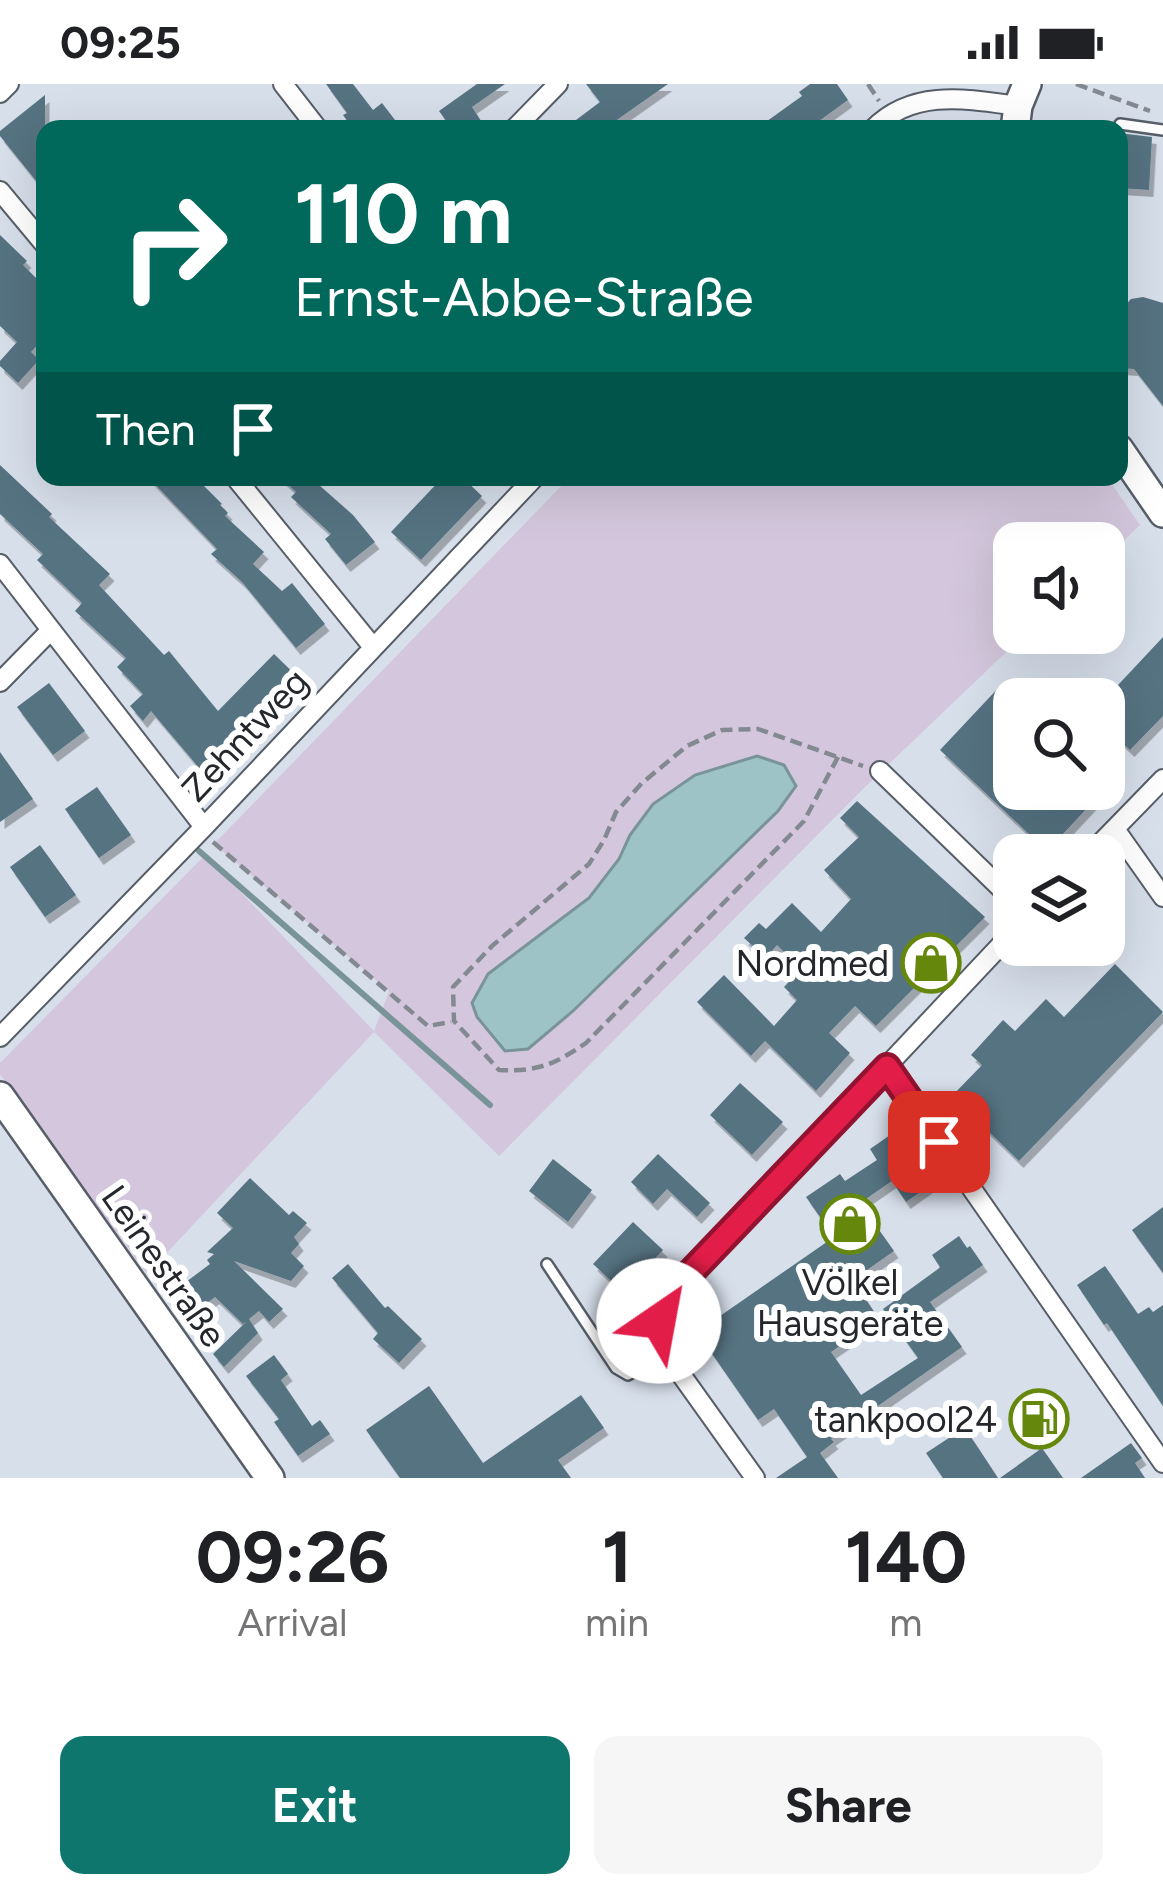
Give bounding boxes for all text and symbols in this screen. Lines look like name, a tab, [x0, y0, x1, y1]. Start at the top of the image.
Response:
text: 09:25	[60, 15, 181, 69]
text: 110 m	[294, 163, 513, 264]
icon: right	[96, 168, 252, 324]
text: Ernst-Abbe-Straße	[294, 265, 754, 330]
icon: arrive	[220, 396, 286, 462]
text: Then	[96, 402, 196, 456]
map controls	[993, 522, 1125, 966]
button: sound	[993, 522, 1125, 654]
street label: Zehntweg	[173, 660, 317, 810]
button: search	[993, 678, 1125, 810]
button: layers	[993, 834, 1125, 966]
shop icon: Nordmed	[900, 932, 962, 994]
place label: Nordmed	[736, 942, 889, 985]
pin	[888, 1091, 990, 1193]
icon: arrive	[906, 1109, 972, 1175]
street label: Leinestraße	[93, 1177, 235, 1355]
shop icon: Völkel Hausgeräte	[819, 1193, 881, 1255]
position arrow	[596, 1258, 722, 1384]
place label: Völkel Hausgeräte	[757, 1261, 943, 1345]
fuel station icon: tankpool24	[1008, 1388, 1070, 1450]
place label: tankpool24	[814, 1398, 997, 1441]
text: 09:26	[196, 1514, 389, 1600]
text: 1	[602, 1514, 632, 1600]
text: 140	[845, 1514, 967, 1600]
text: Arrival	[237, 1599, 348, 1646]
text: min	[585, 1599, 649, 1646]
text: m	[889, 1599, 923, 1646]
button: Exit	[60, 1736, 570, 1874]
button: Share	[594, 1736, 1103, 1874]

